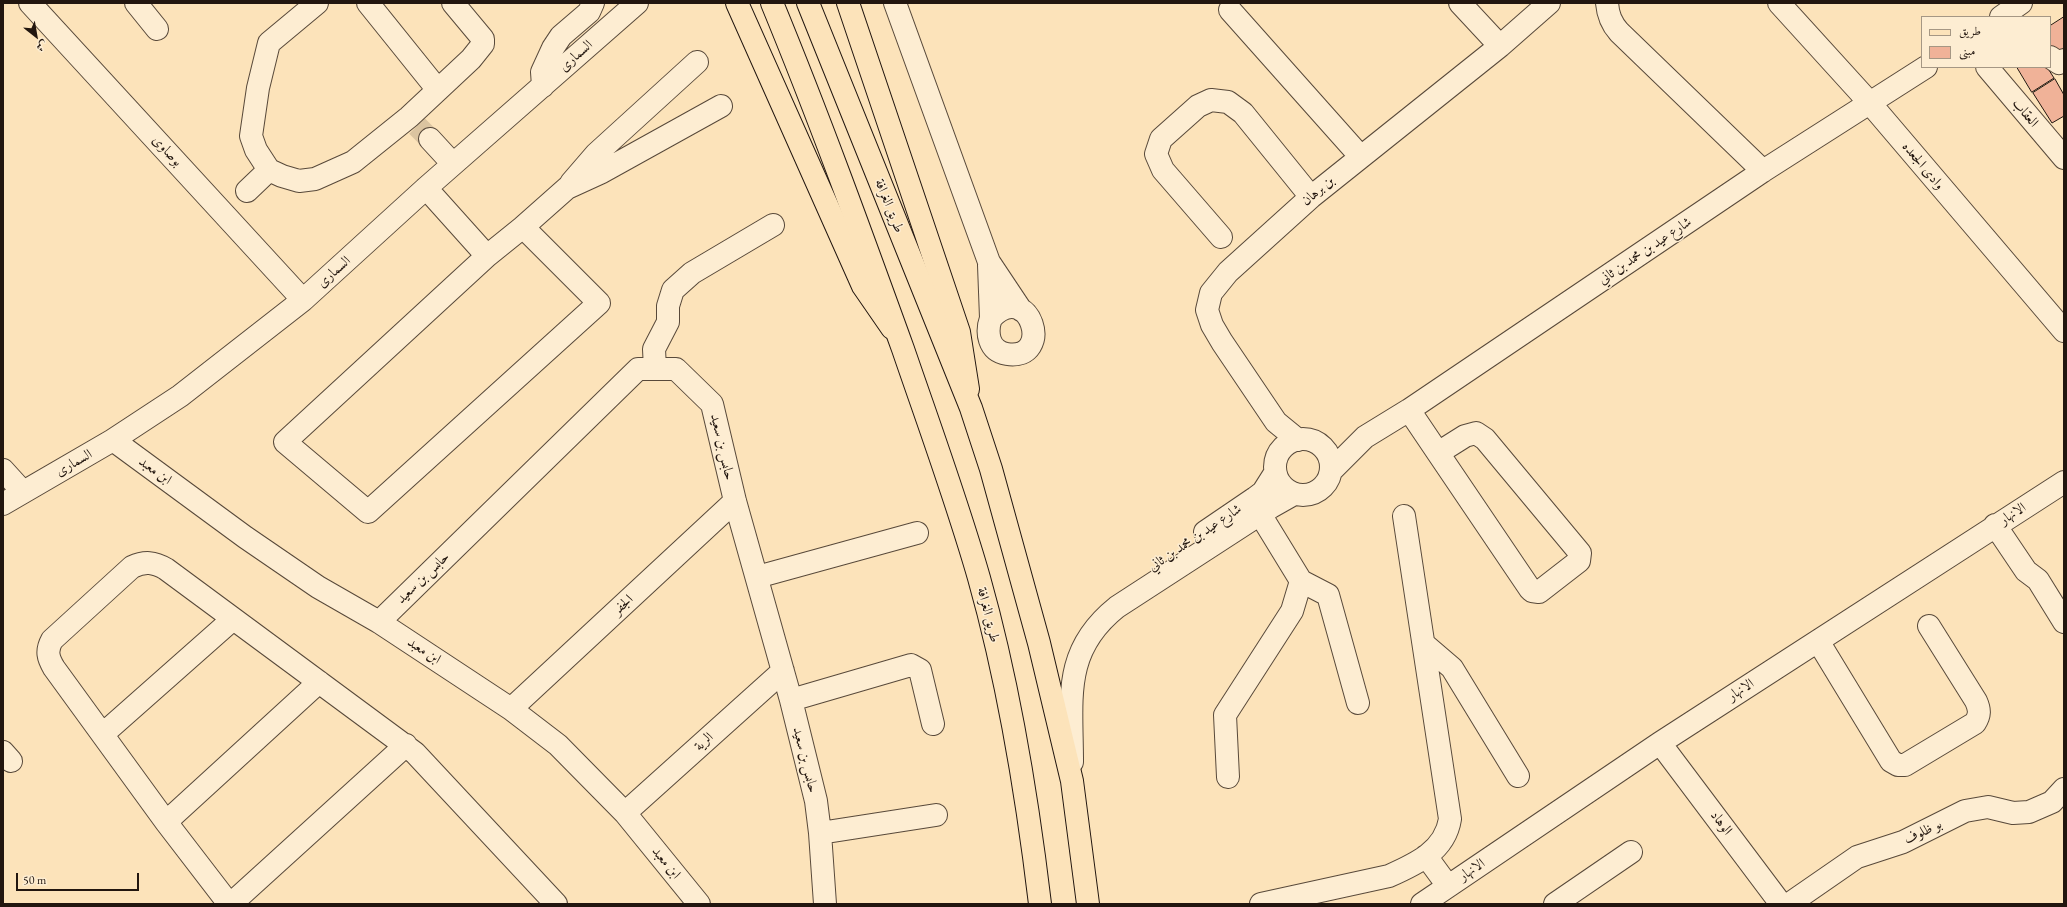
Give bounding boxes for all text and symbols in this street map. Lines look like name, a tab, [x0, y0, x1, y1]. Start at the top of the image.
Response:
north arrow	[16, 16, 56, 56]
legend	[1921, 16, 2051, 68]
text: طريق	[1959, 23, 1981, 39]
text: ش	[34, 37, 50, 55]
street label: السمارى	[556, 37, 596, 75]
text: مبنى	[1959, 43, 1975, 59]
street label: العقاب	[2008, 95, 2042, 131]
street label: بوصاوى	[148, 132, 186, 170]
street label: وادى الجعده	[1898, 139, 1948, 193]
street label: بن برهان	[1298, 173, 1338, 209]
street label: طريق الغرافة	[871, 177, 907, 235]
street label: شارع عيد بن محمد بن ثاني	[1595, 214, 1695, 288]
street label: السمارى	[314, 253, 354, 291]
street label: حابس بن سعيد	[706, 412, 738, 482]
street label: السمارى	[53, 446, 95, 480]
street label: ابن معبد	[135, 453, 175, 489]
street label: الانهار	[1997, 499, 2029, 529]
street label: شارع عيد بن محمد بن ثاني	[1145, 501, 1245, 575]
street label: حابس بن سعيد	[393, 549, 453, 607]
street label: طريق الغرافة	[973, 586, 1003, 644]
street label: الجفر	[609, 591, 637, 619]
street label: ابن معبد	[404, 634, 444, 668]
street label: الانهار	[1725, 675, 1757, 705]
street label: حابس بن سعيد	[789, 725, 821, 795]
street label: الرية	[691, 729, 717, 755]
street label: الوهاد	[1706, 808, 1736, 838]
street label: بو ظلوف	[1901, 816, 1945, 848]
street label: ابن معبد	[648, 843, 684, 883]
street label: الانهار	[1456, 855, 1488, 885]
scale bar	[18, 865, 141, 891]
text: 50 m	[23, 872, 46, 888]

